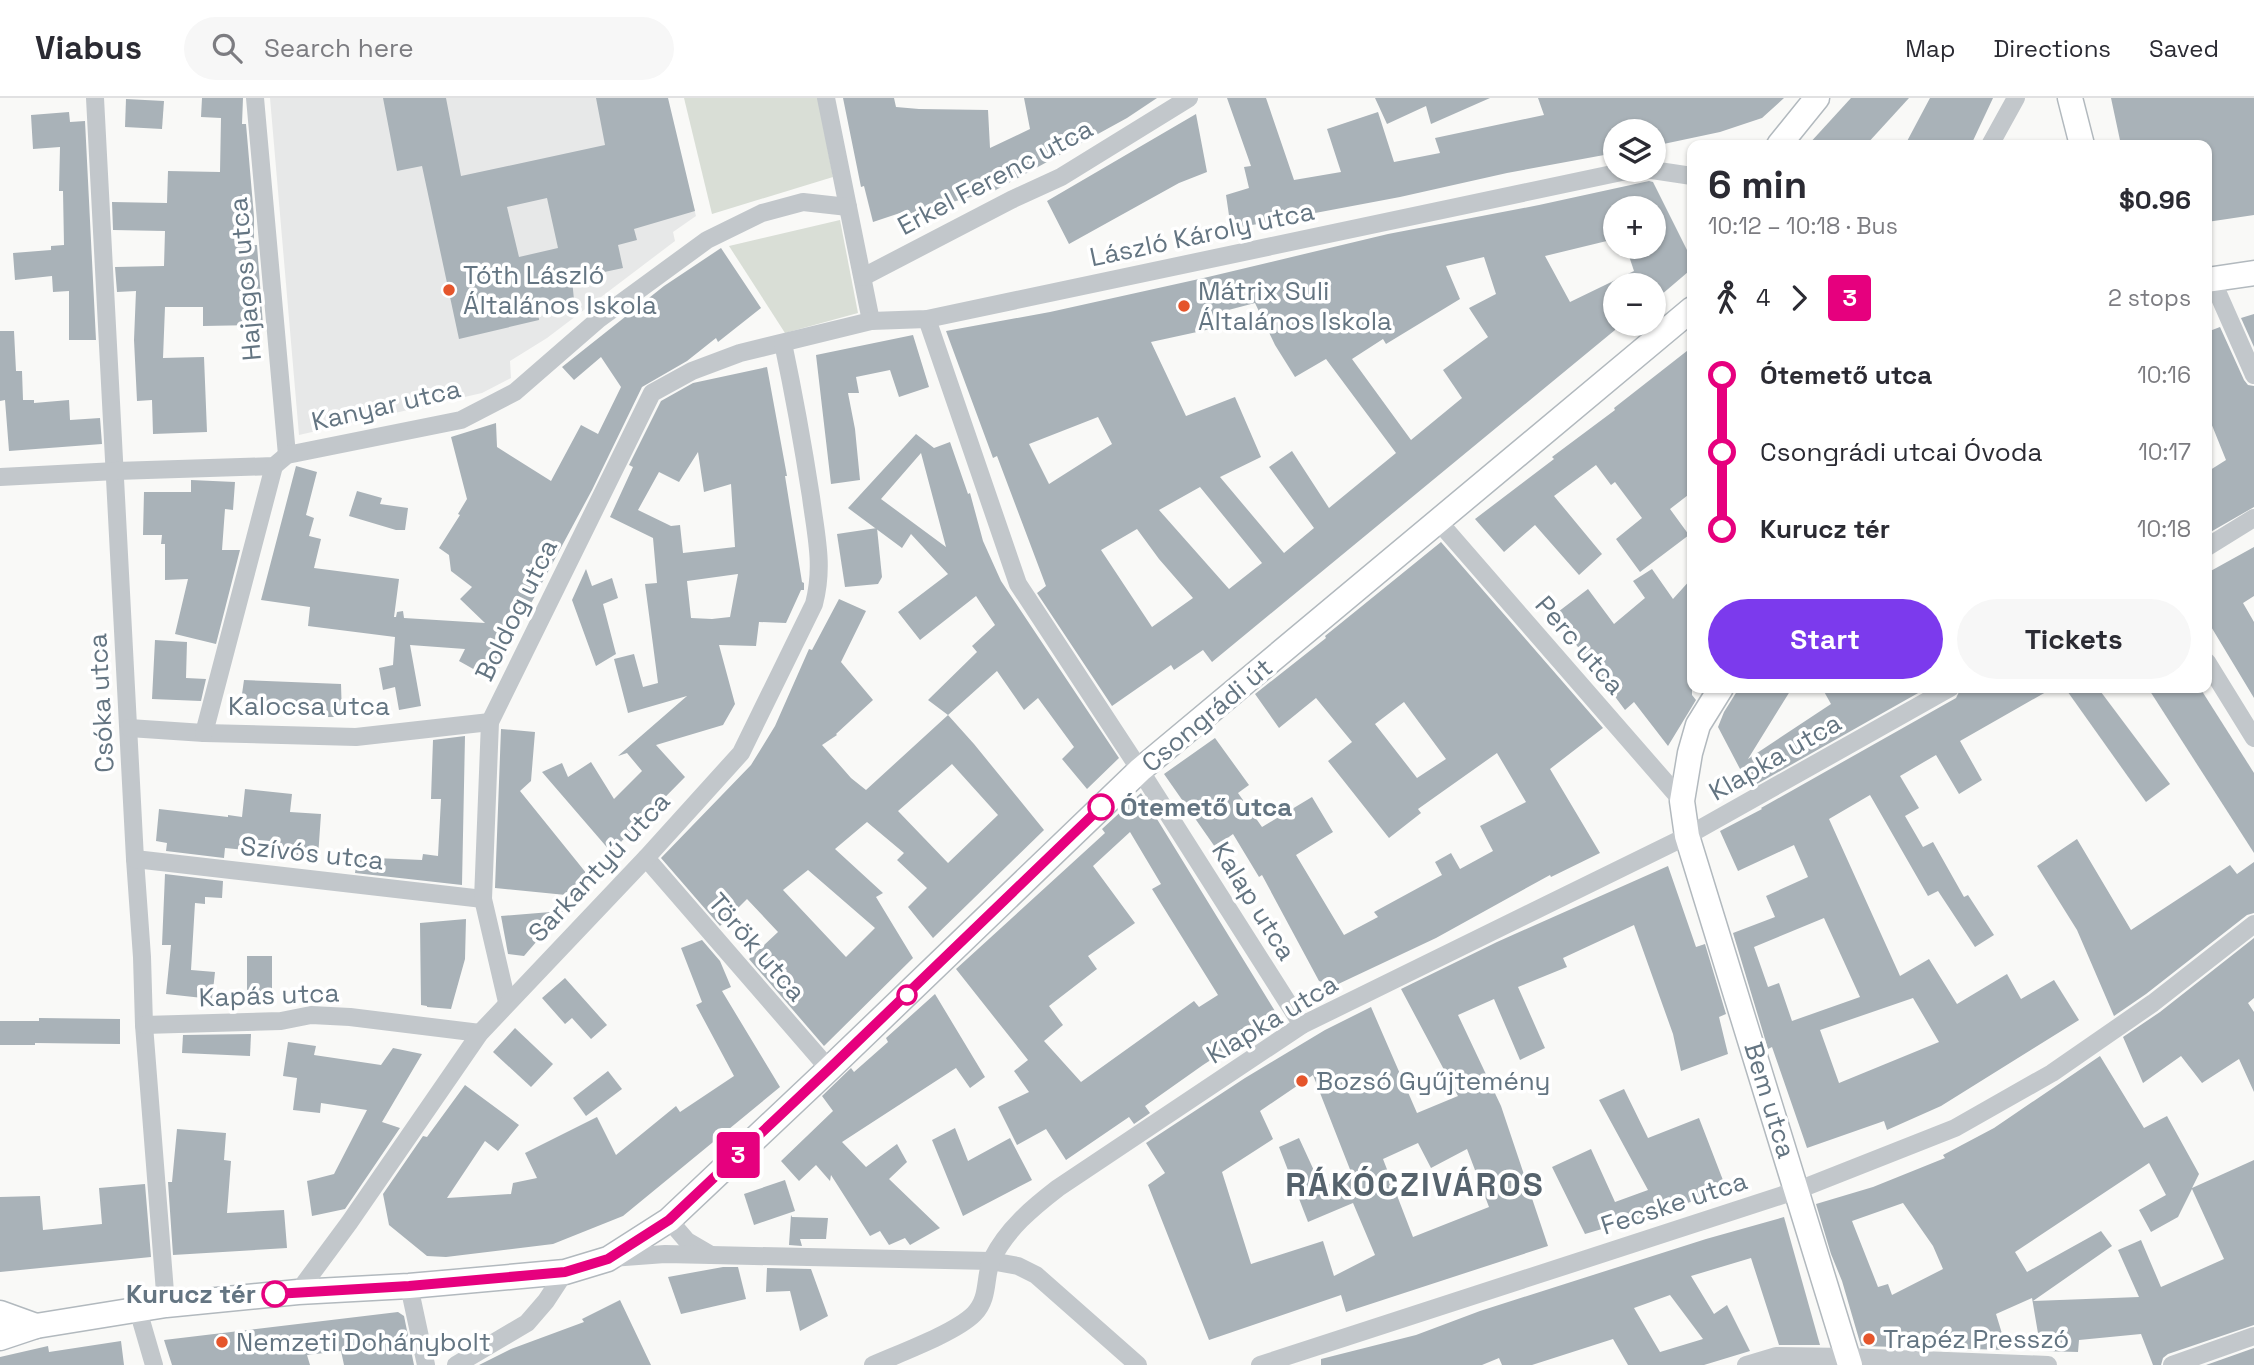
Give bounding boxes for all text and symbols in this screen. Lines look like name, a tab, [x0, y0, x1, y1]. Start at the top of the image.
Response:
search box	[184, 17, 674, 80]
text: Viabus	[35, 27, 142, 69]
icon: search	[208, 29, 246, 67]
text: Search here	[264, 31, 414, 65]
text: Map	[1905, 33, 1955, 64]
text: Directions	[1993, 33, 2111, 64]
text: Saved	[2149, 33, 2219, 64]
street label: Erkel Ferenc utca	[892, 111, 1098, 243]
map controls	[1603, 119, 1666, 336]
button: layers	[1603, 119, 1666, 182]
text: 6 min	[1708, 161, 1807, 209]
text: $0.96	[2119, 183, 2191, 217]
street label: László Károly utca	[1087, 194, 1317, 274]
street label: Hajagos utca	[221, 196, 269, 362]
button: +	[1603, 196, 1666, 259]
text: 10:12 – 10:18 · Bus	[1708, 211, 1898, 241]
place label: Tóth László Általános Iskola	[463, 258, 657, 322]
button: −	[1603, 273, 1666, 336]
place label: Mátrix Suli Általános Iskola	[1198, 274, 1392, 338]
icon: walk	[1708, 279, 1746, 317]
icon: forward	[1780, 279, 1818, 317]
marker: Tóth László Általános Iskola	[441, 282, 457, 298]
text: 3	[1842, 282, 1857, 313]
text: 4	[1756, 283, 1770, 313]
text: 2 stops	[2108, 283, 2191, 313]
marker: Mátrix Suli Általános Iskola	[1176, 298, 1192, 314]
text: Ótemető utca	[1760, 358, 1932, 392]
text: 10:16	[2137, 360, 2191, 390]
street label: Kanyar utca	[308, 371, 464, 439]
text: Csongrádi utcai Óvoda	[1760, 435, 2042, 469]
text: 10:17	[2138, 437, 2191, 467]
text: Kurucz tér	[1760, 512, 1890, 546]
text: 10:18	[2137, 514, 2191, 544]
street label: Boldog utca	[467, 533, 565, 687]
street label: Perc utca	[1528, 589, 1632, 701]
button: Start	[1708, 599, 1943, 679]
button: Tickets	[1957, 599, 2191, 679]
street label: Csóka utca	[80, 632, 122, 774]
street label: Csongrádi út	[1135, 650, 1279, 780]
street label: Kalocsa utca	[228, 689, 390, 723]
street label: Klapka utca	[1703, 705, 1847, 809]
street label: Sarkantyú utca	[521, 785, 677, 949]
place label: Ótemető utca	[1120, 790, 1292, 824]
marker: Ótemető utca	[1088, 794, 1114, 820]
street label: Szívós utca	[239, 829, 385, 877]
street label: Kalap utca	[1204, 835, 1304, 967]
street label: Török utca	[701, 886, 813, 1008]
street label: Klapka utca	[1200, 967, 1344, 1071]
street label: Kapás utca	[198, 976, 340, 1014]
unlabelled marker	[897, 985, 917, 1005]
street label: Bem utca	[1736, 1038, 1804, 1162]
place label: Bozsó Gyűjtemény	[1316, 1064, 1550, 1098]
marker: Bozsó Gyűjtemény	[1294, 1073, 1310, 1089]
line badge: 3	[715, 1132, 761, 1178]
text: 3	[731, 1139, 745, 1170]
street label: Fecske utca	[1597, 1163, 1751, 1243]
district label: RÁKÓCZIVÁROS	[1285, 1164, 1545, 1206]
place label: Kurucz tér	[126, 1277, 256, 1311]
marker: Kurucz tér	[262, 1281, 288, 1307]
place label: Trapéz Presszó	[1883, 1322, 2069, 1356]
place label: Nemzeti Dohánybolt	[236, 1325, 491, 1359]
marker: Trapéz Presszó	[1861, 1331, 1877, 1347]
marker: Nemzeti Dohánybolt	[214, 1334, 230, 1350]

